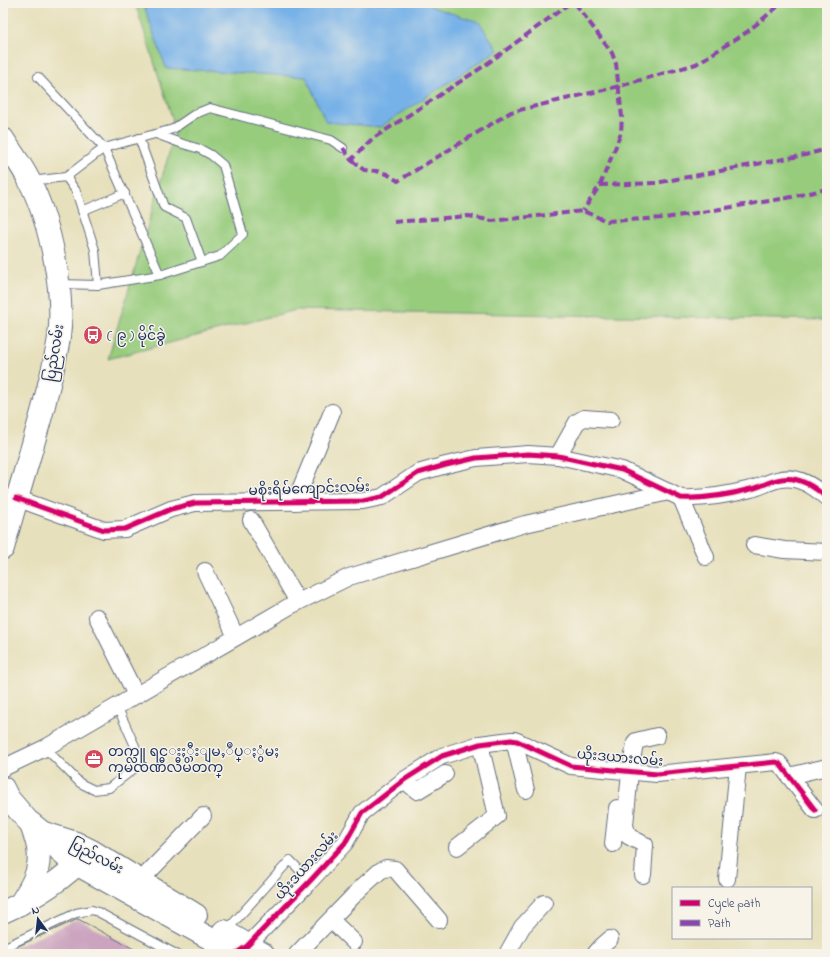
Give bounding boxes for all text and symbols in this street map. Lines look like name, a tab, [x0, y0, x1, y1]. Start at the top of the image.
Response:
street label: ပြည်လမ်း	[40, 323, 70, 384]
bus stop icon: ( ၉ ) မိုင်ခွဲ	[82, 324, 104, 346]
place label: ( ၉ ) မိုင်ခွဲ	[107, 325, 166, 347]
street label: မစိုးရိမ်ကျောင်းလမ်း	[248, 476, 370, 502]
place label: တက္လူ ရင္းႏွီးျမႇဳပ္ႏွံမႈ ကုမၸဏီလီမိတက္	[108, 742, 279, 779]
street label: ယိုးဒယားလမ်း	[576, 743, 664, 773]
office icon: တက္လူ ရင္းႏွီးျမႇဳပ္ႏွံမႈ ကုမၸဏီလီမိတက္	[83, 748, 105, 770]
street label: ယိုးဒယားလမ်း	[270, 826, 344, 905]
street label: ပြည်လမ်း	[66, 833, 127, 880]
legend	[672, 887, 812, 939]
text: Cycle path	[708, 895, 760, 914]
north arrow	[18, 899, 58, 939]
text: N	[30, 902, 41, 919]
text: Path	[708, 915, 731, 933]

